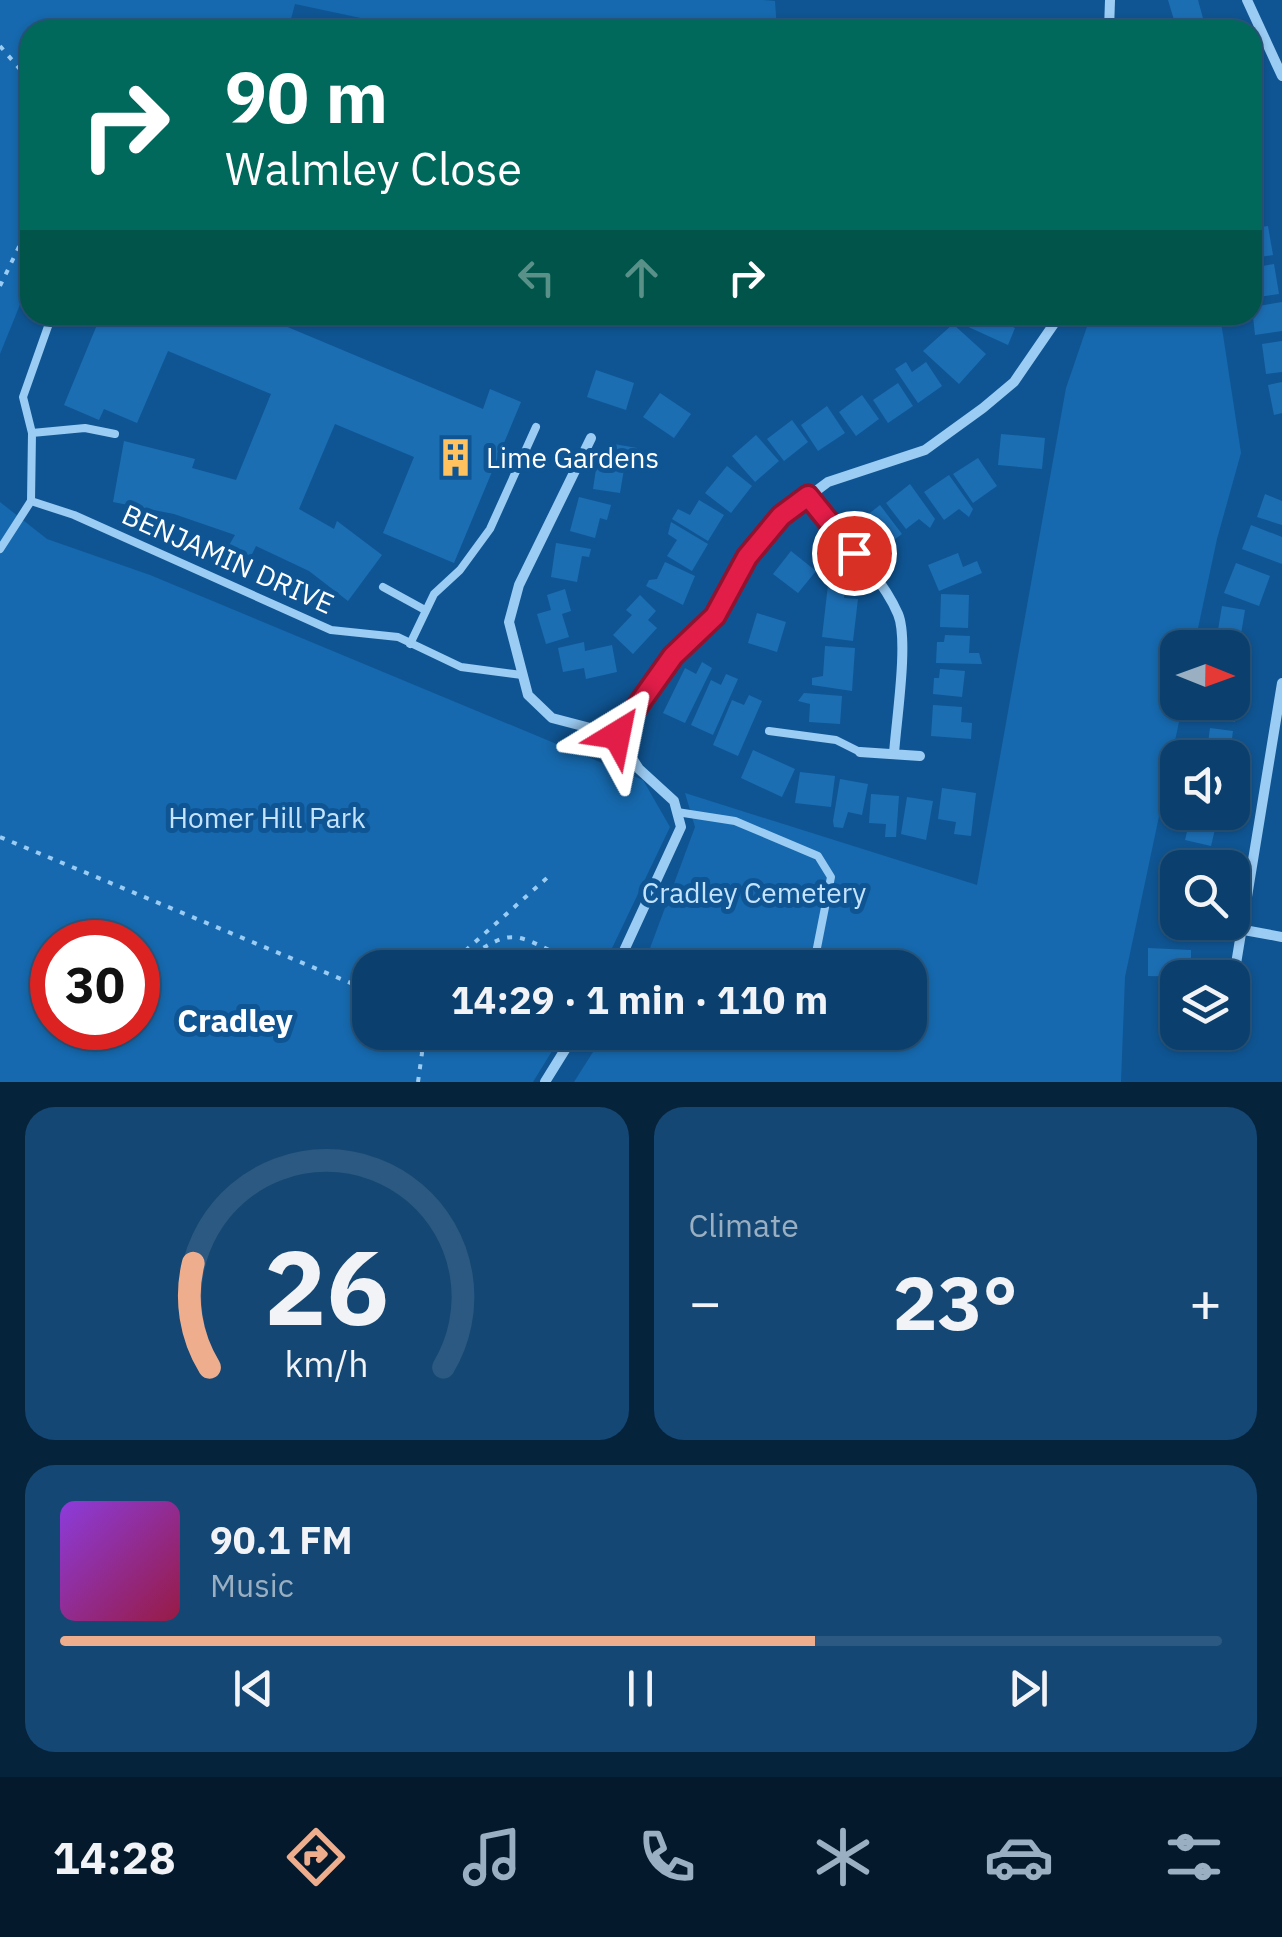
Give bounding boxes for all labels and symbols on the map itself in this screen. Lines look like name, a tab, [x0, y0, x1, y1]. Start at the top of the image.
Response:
building icon: Lime Gardens	[435, 437, 477, 479]
place label: Lime Gardens	[486, 439, 659, 476]
street label: BENJAMIN DRIVE	[116, 495, 340, 622]
pin	[812, 511, 897, 596]
north arrow	[1160, 630, 1250, 720]
position arrow	[565, 683, 669, 787]
park label: Homer Hill Park	[168, 799, 366, 836]
park label: Cradley Cemetery	[642, 874, 866, 911]
speed limit sign: 30	[30, 920, 160, 1050]
district label: Cradley	[177, 999, 293, 1041]

